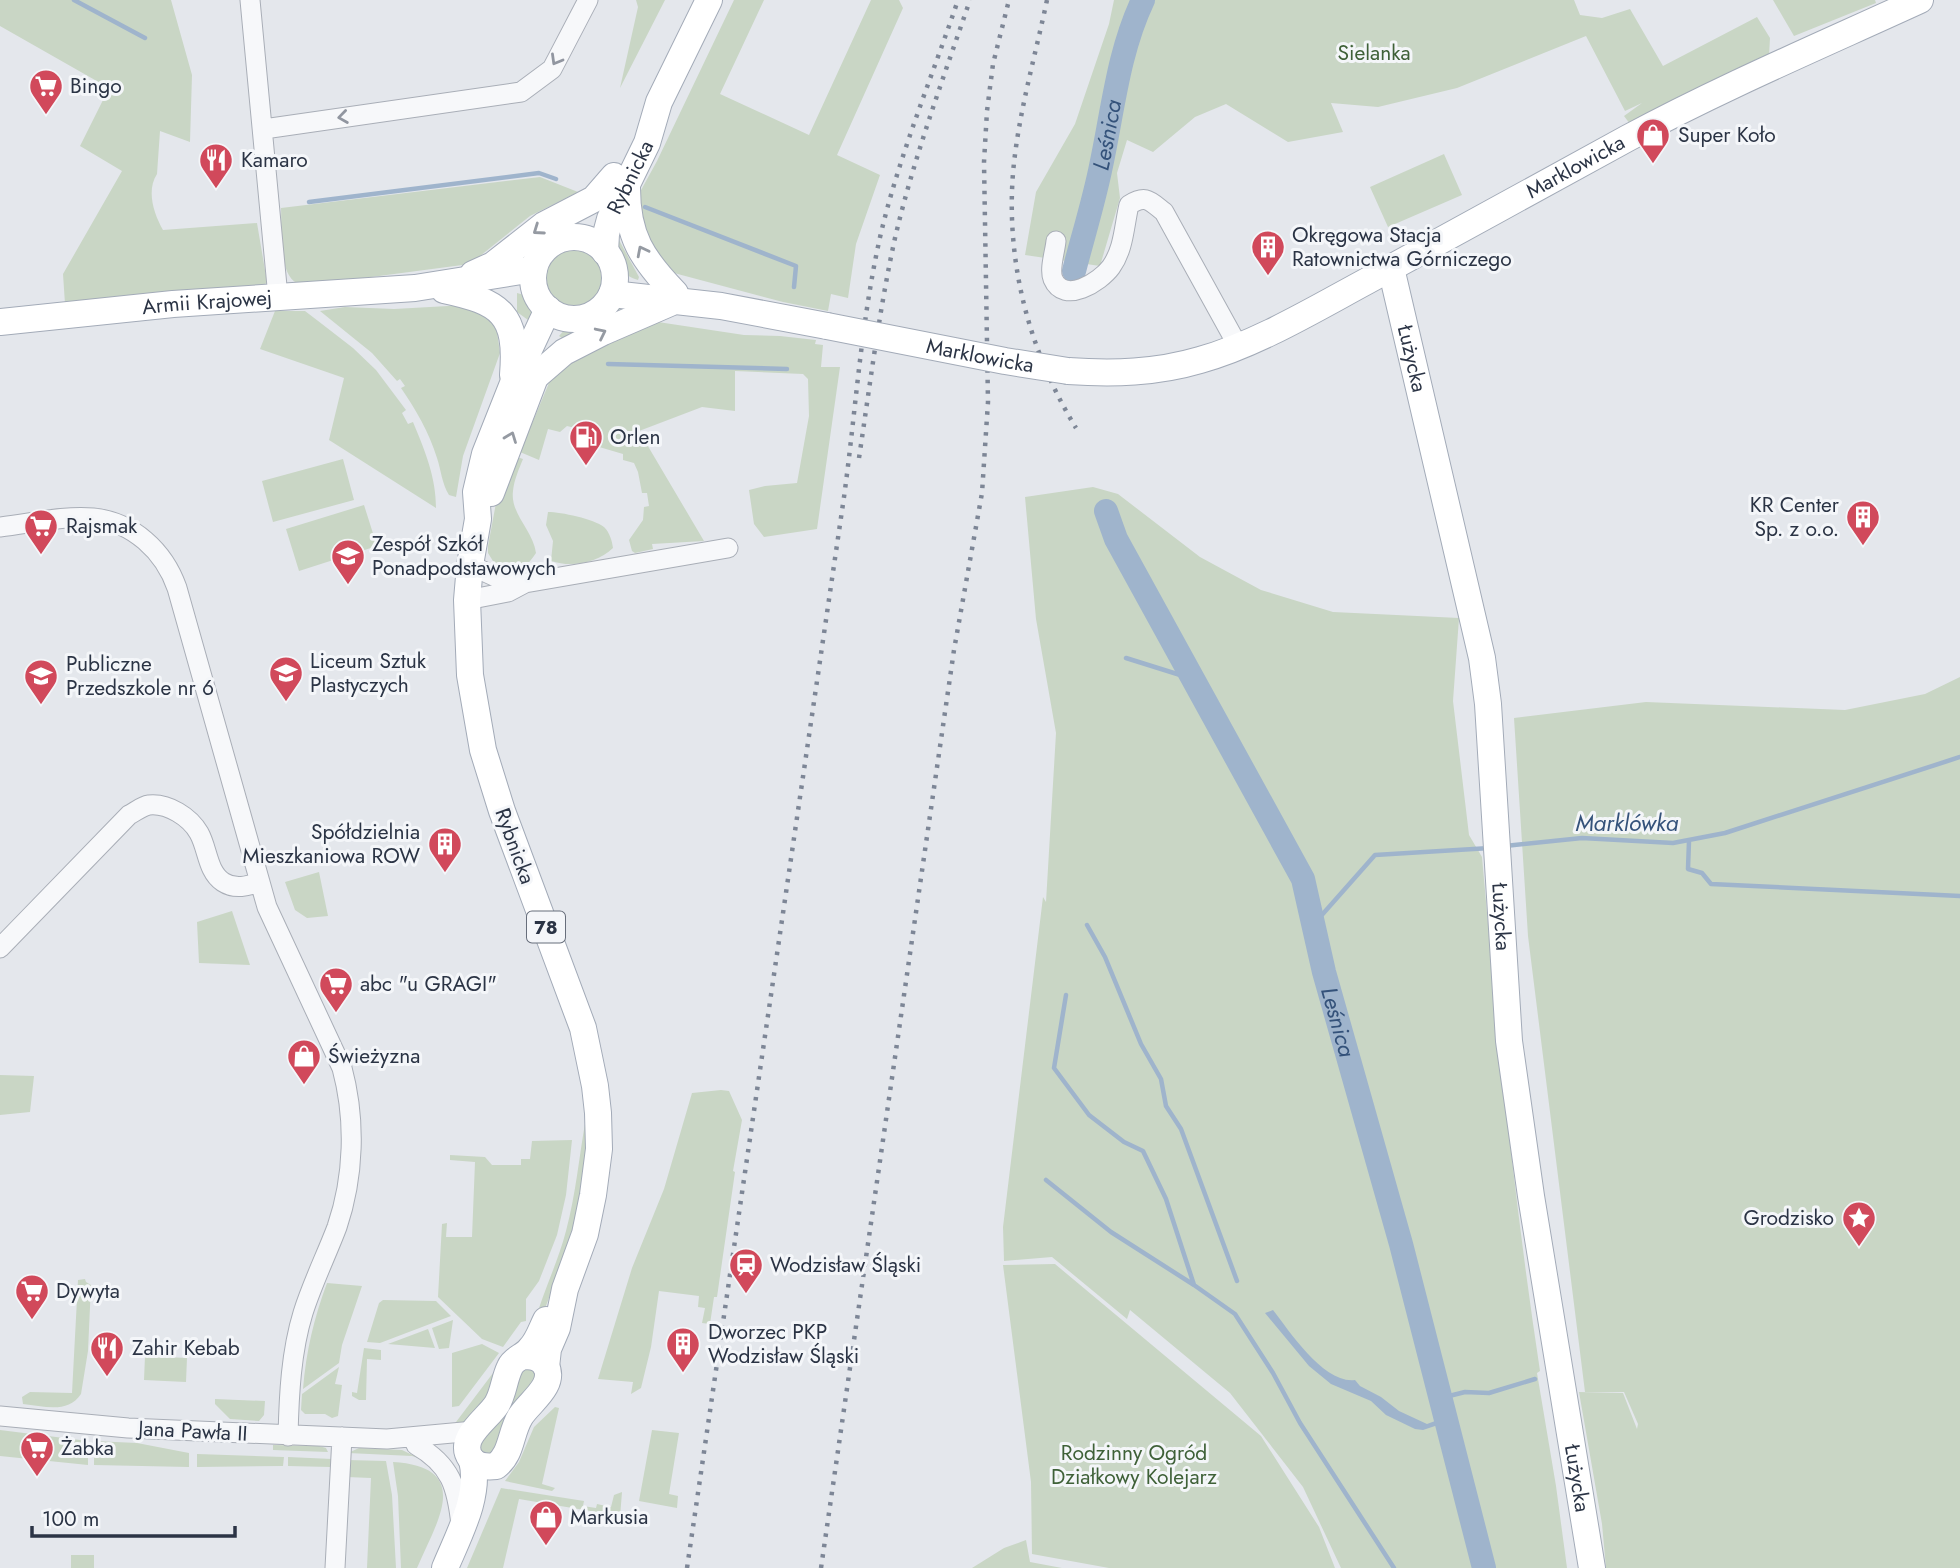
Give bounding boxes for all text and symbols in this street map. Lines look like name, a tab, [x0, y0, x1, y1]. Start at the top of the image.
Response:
park label: Sielanka	[1337, 38, 1411, 68]
one-way arrow	[551, 53, 564, 66]
supermarket icon: Bingo	[27, 67, 65, 116]
place label: Bingo	[70, 71, 122, 101]
water label: Leśnica	[1084, 96, 1130, 174]
one-way arrow	[337, 110, 349, 125]
shop icon: Super Koło	[1634, 116, 1672, 165]
place label: Super Koło	[1678, 120, 1776, 150]
street label: Marklowicka	[1521, 127, 1630, 206]
street label: Rybnicka	[600, 135, 661, 219]
restaurant icon: Kamaro	[197, 141, 235, 190]
place label: Kamaro	[241, 145, 308, 175]
place label: Okręgowa Stacja Ratownictwa Górniczego	[1292, 220, 1512, 274]
one-way arrow	[533, 222, 546, 234]
building icon: Okręgowa Stacja Ratownictwa Górniczego	[1249, 228, 1287, 277]
one-way arrow	[636, 246, 650, 258]
street label: Armii Krajowej	[141, 282, 273, 322]
street label: Łużycka	[1390, 321, 1434, 395]
one-way arrow	[594, 327, 606, 341]
street label: Marklowicka	[924, 331, 1036, 380]
fuel station icon: Orlen	[567, 418, 605, 467]
place label: Orlen	[610, 422, 660, 452]
one-way arrow	[503, 432, 517, 444]
place label: KR Center Sp. z o.o.	[1750, 490, 1840, 544]
building icon: KR Center Sp. z o.o.	[1844, 498, 1882, 547]
supermarket icon: Rajsmak	[22, 507, 60, 556]
place label: Rajsmak	[66, 511, 138, 541]
place label: Zespół Szkół Ponadpodstawowych	[372, 529, 556, 583]
school or university icon: Zespół Szkół Ponadpodstawowych	[329, 537, 367, 586]
place label: Liceum Sztuk Plastyczych	[310, 646, 427, 700]
place label: Publiczne Przedszkole nr 6	[66, 649, 214, 703]
school or university icon: Liceum Sztuk Plastyczych	[267, 654, 305, 703]
school or university icon: Publiczne Przedszkole nr 6	[22, 657, 60, 706]
street label: Rybnicka	[487, 804, 543, 888]
water label: Marklówka	[1576, 806, 1679, 840]
place label: Spółdzielnia Mieszkaniowa ROW	[242, 817, 420, 871]
building icon: Spółdzielnia Mieszkaniowa ROW	[426, 825, 464, 874]
street label: Łużycka	[1484, 881, 1518, 952]
road number: 78	[527, 911, 565, 942]
supermarket icon: abc "u GRAGI"	[317, 965, 355, 1014]
place label: abc "u GRAGI"	[360, 969, 497, 999]
water label: Leśnica	[1312, 983, 1364, 1061]
shop icon: Świeżyzna	[285, 1037, 323, 1086]
place label: Świeżyzna	[328, 1041, 420, 1071]
place icon: Grodzisko	[1840, 1199, 1878, 1248]
place label: Grodzisko	[1743, 1203, 1834, 1233]
station icon: Wodzisław Śląski	[727, 1246, 765, 1295]
place label: Wodzisław Śląski	[770, 1250, 921, 1280]
supermarket icon: Dywyta	[13, 1272, 51, 1321]
place label: Dywyta	[56, 1276, 120, 1306]
place label: Dworzec PKP Wodzisław Śląski	[708, 1317, 859, 1371]
building icon: Dworzec PKP Wodzisław Śląski	[664, 1325, 702, 1374]
restaurant icon: Zahir Kebab	[88, 1329, 126, 1378]
place label: Zahir Kebab	[132, 1333, 240, 1363]
street label: Jana Pawła II	[135, 1413, 248, 1449]
supermarket icon: Żabka	[18, 1429, 56, 1478]
place label: Żabka	[61, 1433, 114, 1463]
park label: Rodzinny Ogród Działkowy Kolejarz	[1051, 1438, 1217, 1492]
street label: Łużycka	[1557, 1441, 1598, 1514]
scale bar	[32, 1494, 234, 1538]
shop icon: Markusia	[527, 1498, 565, 1547]
place label: Markusia	[570, 1502, 648, 1532]
text: 100 m	[42, 1504, 99, 1534]

